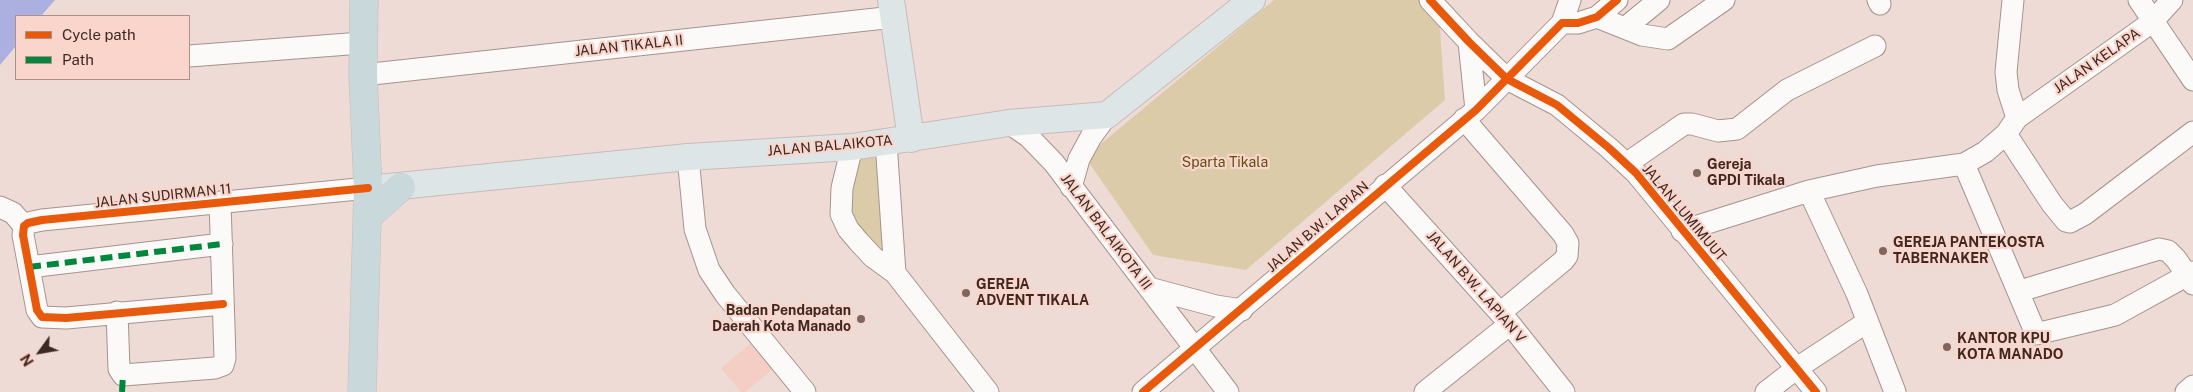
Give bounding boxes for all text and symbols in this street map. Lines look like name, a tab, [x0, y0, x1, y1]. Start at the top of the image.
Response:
legend	[15, 15, 190, 80]
street label: JALAN KELAPA	[2051, 25, 2143, 97]
text: Cycle path	[62, 26, 136, 43]
street label: JALAN TIKALA II	[574, 32, 684, 60]
text: Path	[62, 51, 94, 68]
street label: JALAN BALAIKOTA	[767, 132, 893, 160]
park label: Sparta Tikala	[1182, 155, 1268, 171]
place label: Gereja GPDI Tikala	[1707, 157, 1785, 190]
street label: JALAN LUMIMUUT	[1639, 161, 1729, 265]
marker: Gereja GPDI Tikala	[1691, 167, 1703, 179]
street label: JALAN BALAIKOTA III	[1057, 171, 1155, 293]
street label: JALAN B.W. LAPIAN	[1263, 178, 1373, 276]
street label: JALAN SUDIRMAN 11	[94, 180, 232, 212]
street label: JALAN B.W. LAPIAN V	[1423, 228, 1529, 346]
place label: GEREJA PANTEKOSTA TABERNAKER	[1893, 235, 2045, 268]
marker: GEREJA PANTEKOSTA TABERNAKER	[1877, 245, 1889, 257]
place label: GEREJA ADVENT TIKALA	[976, 277, 1089, 310]
marker: GEREJA ADVENT TIKALA	[960, 287, 972, 299]
place label: Badan Pendapatan Daerah Kota Manado	[712, 303, 851, 336]
marker: Badan Pendapatan Daerah Kota Manado	[855, 313, 867, 325]
north arrow	[15, 327, 65, 377]
place label: KANTOR KPU KOTA MANADO	[1957, 331, 2063, 364]
marker: KANTOR KPU KOTA MANADO	[1941, 341, 1953, 353]
text: N	[18, 351, 37, 369]

